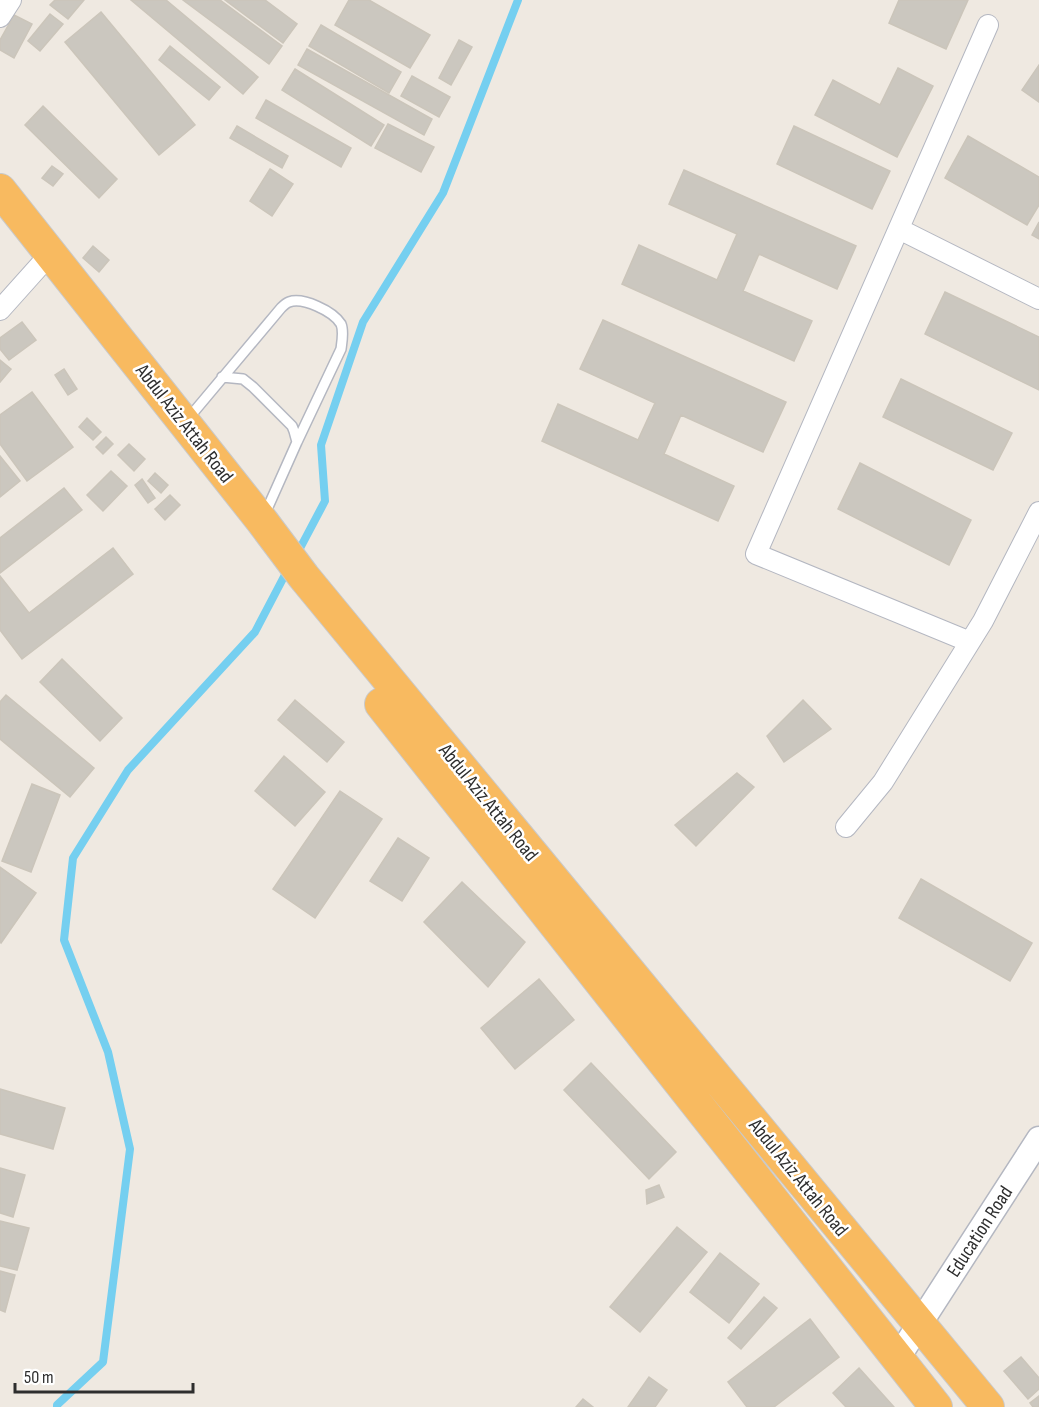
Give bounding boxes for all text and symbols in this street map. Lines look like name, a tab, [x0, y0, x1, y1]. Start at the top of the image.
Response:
street label: Abdul Aziz Attah Road	[130, 359, 238, 488]
street label: Abdul Aziz Attah Road	[433, 738, 543, 866]
street label: Abdul Aziz Attah Road	[743, 1113, 853, 1241]
street label: Education Road	[942, 1182, 1018, 1281]
scale bar	[15, 1356, 194, 1394]
text: 50 m	[24, 1367, 54, 1388]

